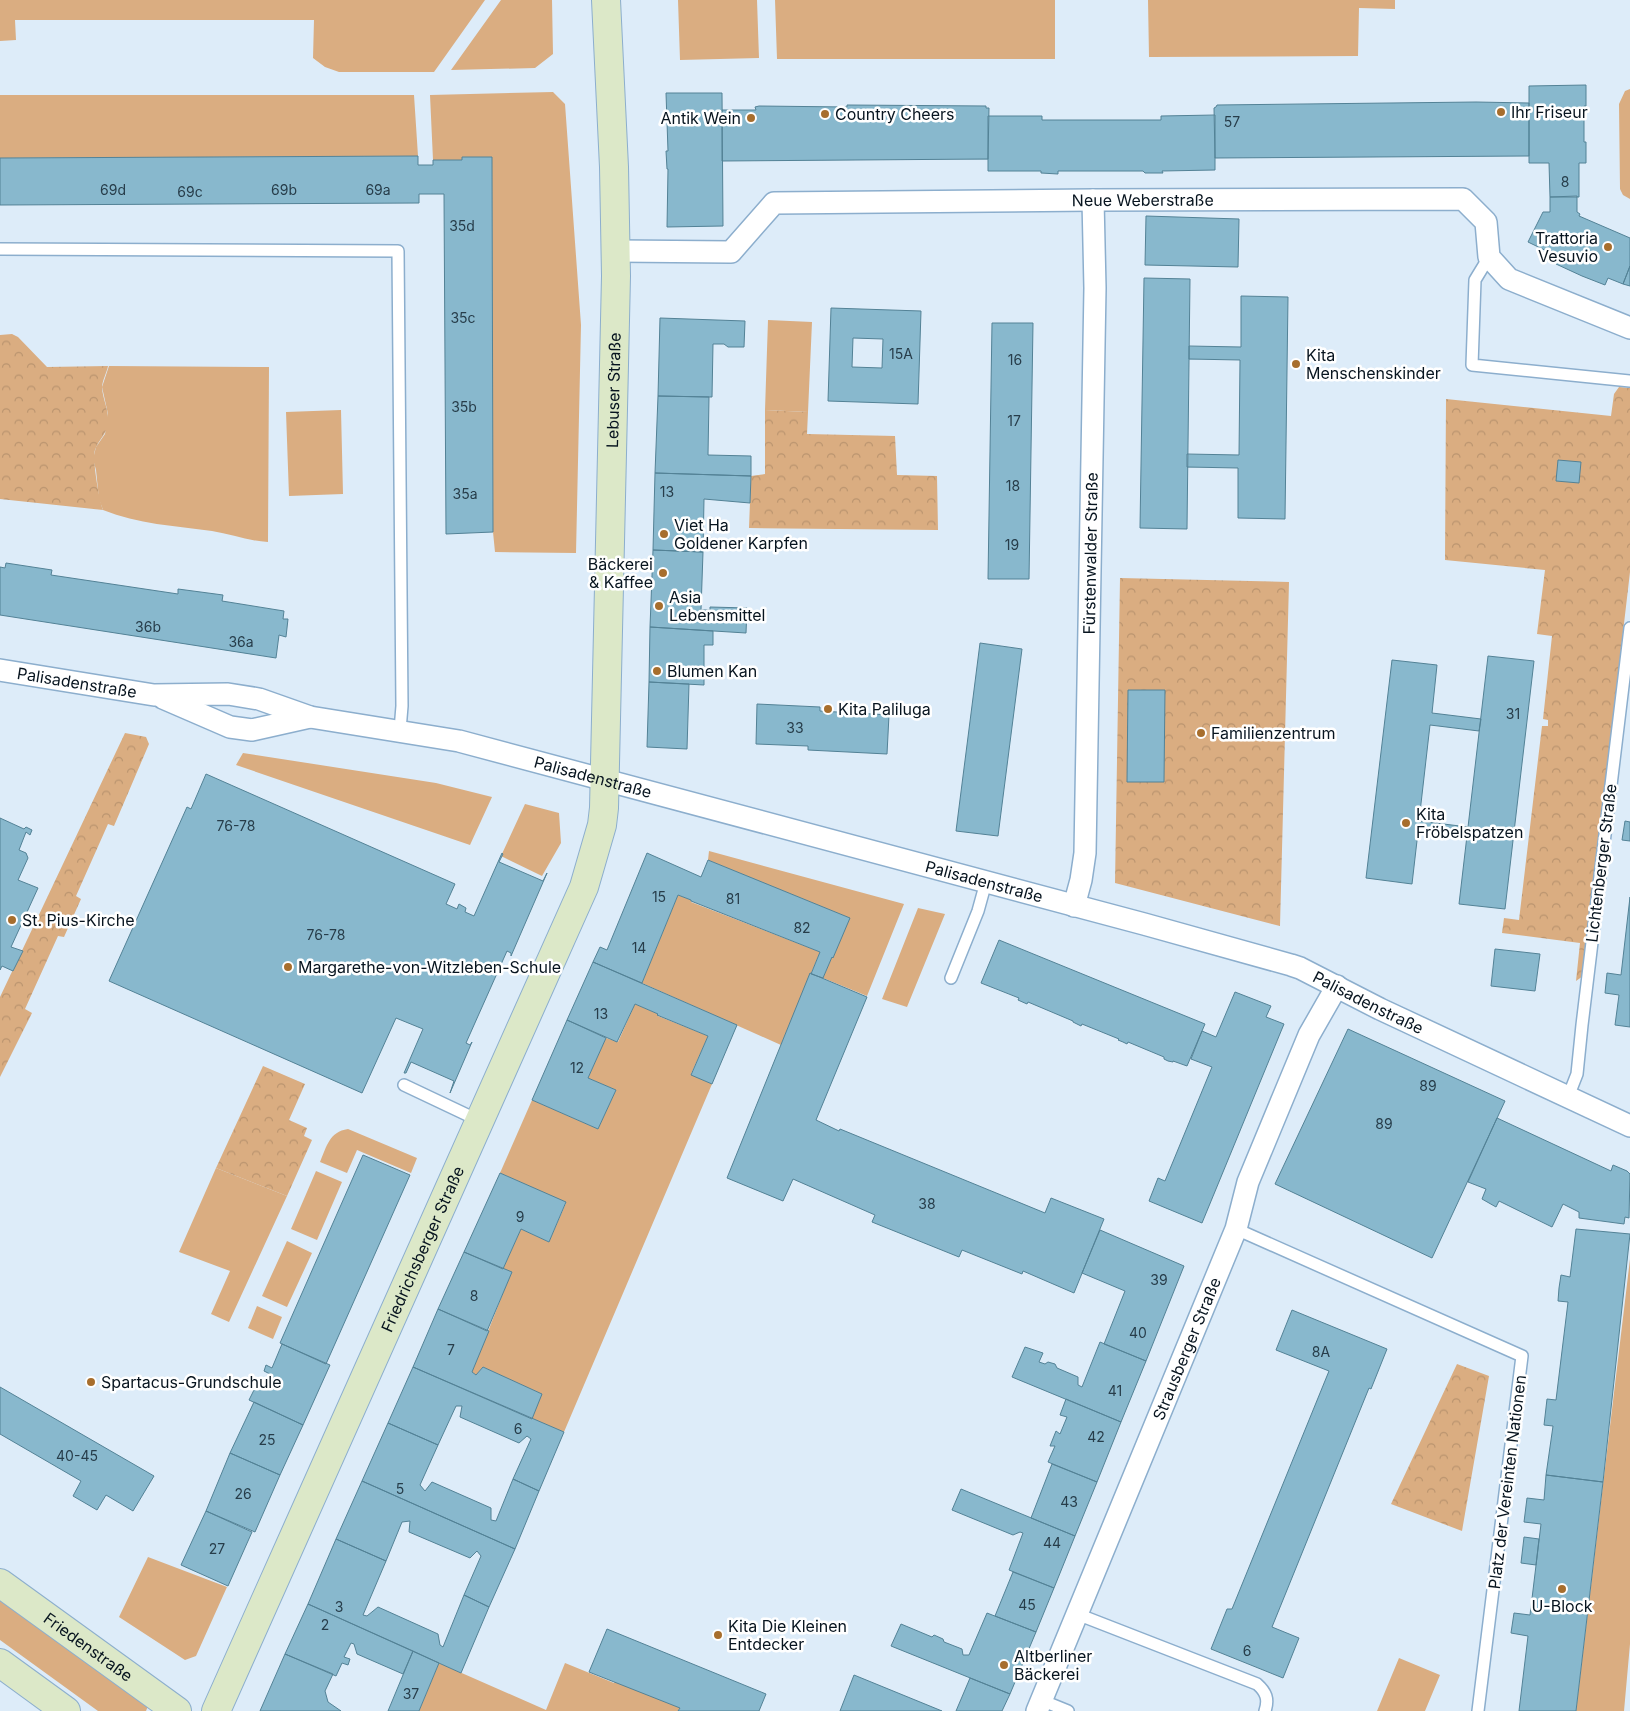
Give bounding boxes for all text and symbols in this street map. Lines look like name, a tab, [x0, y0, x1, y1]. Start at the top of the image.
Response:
place label: Ihr Friseur	[1511, 102, 1588, 122]
place label: Country Cheers	[835, 104, 954, 124]
marker: Ihr Friseur	[1495, 106, 1507, 118]
place label: Antik Wein	[661, 108, 741, 128]
marker: Country Cheers	[819, 108, 831, 120]
marker: Antik Wein	[745, 112, 757, 124]
house number: 57	[1224, 113, 1240, 130]
house number: 8	[1561, 173, 1569, 190]
house number: 69d	[100, 181, 126, 198]
house number: 69b	[271, 181, 297, 198]
house number: 69a	[365, 181, 391, 198]
house number: 69c	[177, 183, 203, 200]
street label: Neue Weberstraße	[1072, 190, 1214, 210]
house number: 35d	[449, 217, 475, 234]
place label: Trattoria Vesuvio	[1535, 228, 1598, 266]
marker: Trattoria Vesuvio	[1602, 241, 1614, 253]
house number: 35c	[450, 309, 476, 326]
street label: Lebuser Straße	[602, 332, 625, 448]
house number: 15A	[889, 345, 913, 362]
place label: Kita Menschenskinder	[1306, 345, 1441, 383]
house number: 16	[1008, 351, 1022, 368]
marker: Kita Menschenskinder	[1290, 358, 1302, 370]
house number: 35b	[451, 398, 477, 415]
house number: 17	[1007, 412, 1021, 429]
street label: Fürstenwalder Straße	[1079, 472, 1102, 634]
house number: 18	[1006, 477, 1020, 494]
house number: 13	[660, 483, 674, 500]
house number: 35a	[452, 485, 478, 502]
place label: Viet Ha Goldener Karpfen	[674, 515, 808, 553]
marker: Viet Ha Goldener Karpfen	[658, 528, 670, 540]
house number: 19	[1005, 536, 1019, 553]
place label: Bäckerei & Kaffee	[588, 554, 653, 592]
marker: Bäckerei & Kaffee	[657, 567, 669, 579]
place label: Asia Lebensmittel	[669, 587, 765, 625]
marker: Asia Lebensmittel	[653, 600, 665, 612]
house number: 36b	[135, 618, 161, 635]
house number: 36a	[228, 633, 254, 650]
place label: Blumen Kan	[667, 661, 757, 681]
street label: Palisadenstraße	[16, 663, 138, 702]
marker: Blumen Kan	[651, 665, 663, 677]
place label: Kita Paliluga	[838, 699, 931, 719]
marker: Kita Paliluga	[822, 703, 834, 715]
house number: 31	[1506, 705, 1520, 722]
house number: 33	[786, 719, 804, 736]
place label: Familienzentrum	[1211, 723, 1336, 743]
marker: Familienzentrum	[1195, 727, 1207, 739]
street label: Palisadenstraße	[532, 752, 654, 802]
street label: Lichtenberger Straße	[1581, 783, 1621, 943]
place label: Kita Fröbelspatzen	[1416, 804, 1523, 842]
house number: 76-78	[217, 817, 255, 834]
marker: Kita Fröbelspatzen	[1400, 817, 1412, 829]
street label: Palisadenstraße	[923, 856, 1045, 907]
house number: 15	[652, 888, 666, 905]
house number: 81	[726, 890, 740, 907]
place label: St. Pius-Kirche	[22, 910, 135, 930]
marker: St. Pius-Kirche	[6, 914, 18, 926]
house number: 82	[793, 919, 811, 936]
house number: 76-78	[307, 926, 345, 943]
house number: 14	[632, 939, 646, 956]
place label: Margarethe-von-Witzleben-Schule	[298, 957, 561, 977]
marker: Margarethe-von-Witzleben-Schule	[282, 961, 294, 973]
street label: Palisadenstraße	[1310, 966, 1427, 1038]
house number: 13	[594, 1005, 608, 1022]
house number: 12	[570, 1059, 584, 1076]
house number: 89	[1419, 1077, 1437, 1094]
house number: 89	[1375, 1115, 1393, 1132]
street label: Friedrichsberger Straße	[377, 1163, 468, 1335]
house number: 38	[918, 1195, 936, 1212]
house number: 9	[516, 1208, 524, 1225]
house number: 39	[1150, 1271, 1168, 1288]
street label: Strausberger Straße	[1148, 1274, 1225, 1423]
house number: 8	[470, 1287, 478, 1304]
house number: 40	[1129, 1324, 1147, 1341]
house number: 7	[447, 1341, 455, 1358]
house number: 8A	[1312, 1343, 1330, 1360]
place label: Spartacus-Grundschule	[101, 1372, 282, 1392]
street label: Platz der Vereinten Nationen	[1484, 1374, 1530, 1590]
marker: Spartacus-Grundschule	[85, 1376, 97, 1388]
house number: 41	[1108, 1382, 1122, 1399]
house number: 6	[514, 1420, 522, 1437]
house number: 42	[1087, 1428, 1105, 1445]
house number: 25	[258, 1431, 276, 1448]
house number: 40-45	[56, 1447, 98, 1464]
house number: 5	[396, 1480, 404, 1497]
house number: 26	[234, 1485, 252, 1502]
house number: 43	[1060, 1493, 1078, 1510]
house number: 44	[1043, 1534, 1061, 1551]
house number: 27	[209, 1540, 225, 1557]
marker: U-Block	[1556, 1583, 1568, 1595]
house number: 45	[1018, 1596, 1036, 1613]
place label: U-Block	[1531, 1596, 1593, 1616]
house number: 3	[335, 1598, 343, 1615]
street label: Friedenstraße	[40, 1608, 137, 1686]
house number: 2	[321, 1616, 329, 1633]
place label: Kita Die Kleinen Entdecker	[728, 1616, 847, 1654]
marker: Kita Die Kleinen Entdecker	[712, 1629, 724, 1641]
house number: 6	[1243, 1642, 1251, 1659]
place label: Altberliner Bäckerei	[1014, 1646, 1092, 1684]
marker: Altberliner Bäckerei	[998, 1659, 1010, 1671]
house number: 37	[403, 1685, 419, 1702]

